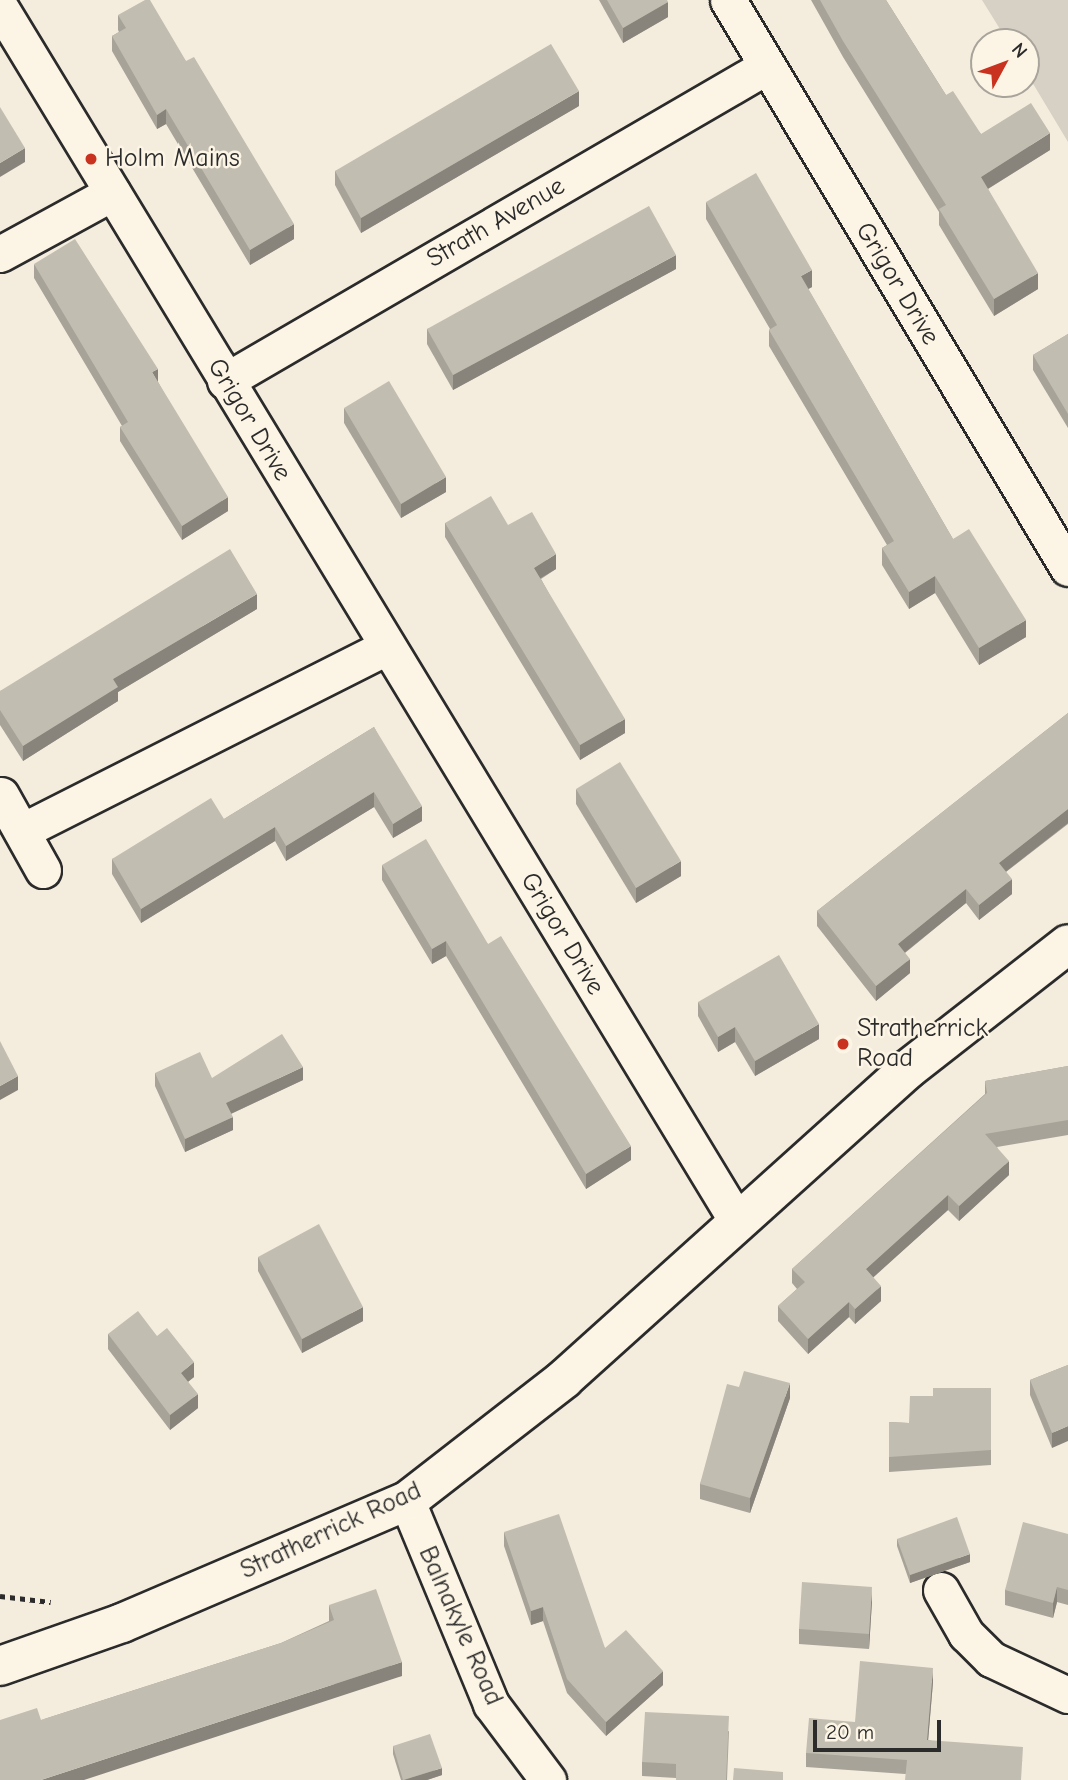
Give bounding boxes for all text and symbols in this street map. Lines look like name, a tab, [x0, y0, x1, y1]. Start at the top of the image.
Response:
north arrow	[970, 28, 1040, 98]
text: N	[1007, 39, 1032, 62]
place label: Holm Mains	[105, 143, 240, 175]
marker: Holm Mains	[83, 151, 99, 167]
street label: Strath Avenue	[421, 171, 571, 275]
street label: Grigor Drive	[848, 217, 946, 351]
street label: Grigor Drive	[200, 353, 298, 487]
street label: Grigor Drive	[513, 867, 611, 1001]
place label: Stratherrick Road	[857, 1013, 988, 1074]
marker: Stratherrick Road	[835, 1036, 851, 1052]
street label: Stratherrick Road	[236, 1475, 426, 1587]
street label: Balnakyle Road	[411, 1542, 509, 1710]
scale bar	[816, 1706, 944, 1750]
text: 20 m	[826, 1720, 874, 1744]

